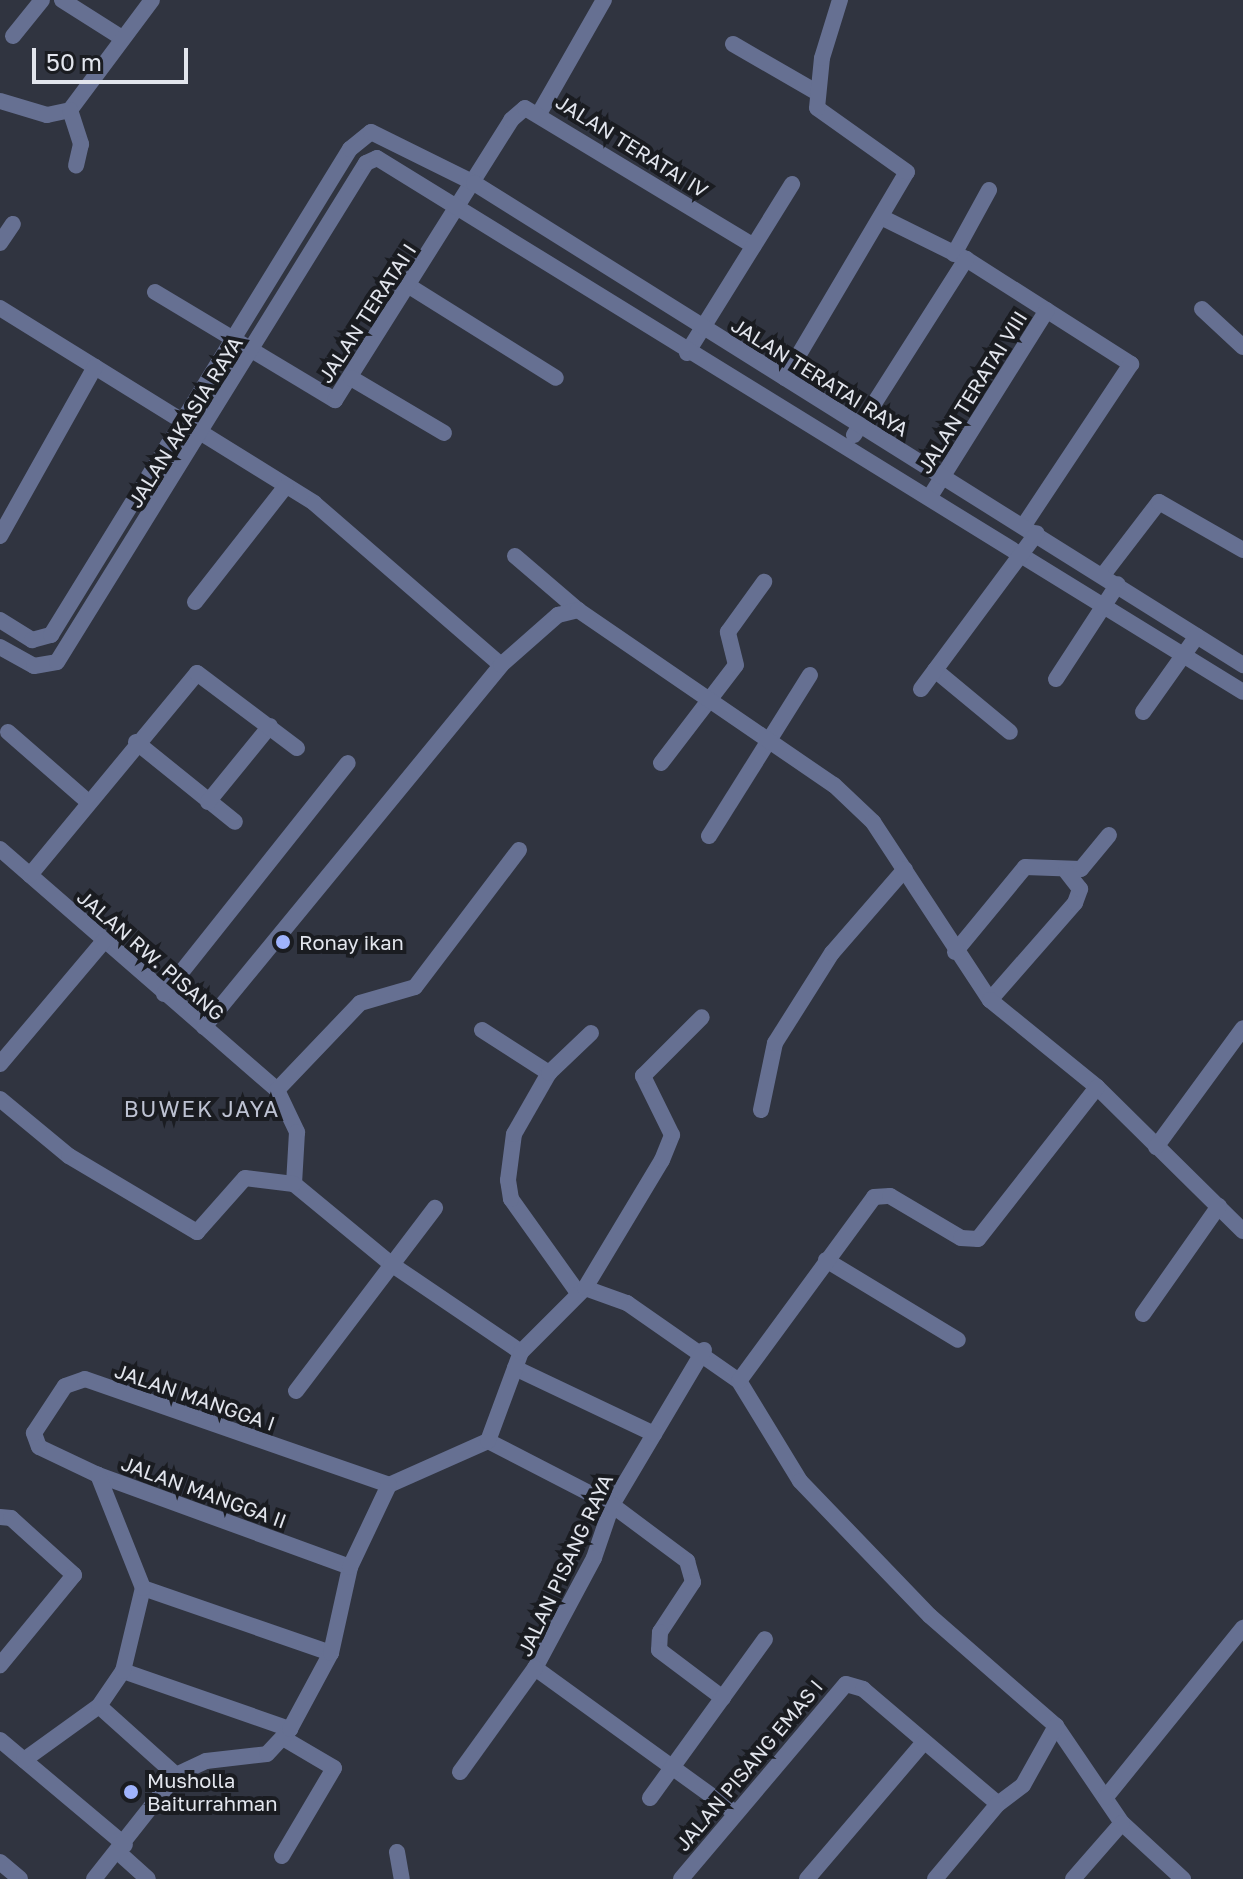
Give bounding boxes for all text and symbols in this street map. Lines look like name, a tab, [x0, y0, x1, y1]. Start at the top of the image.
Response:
scale bar	[36, 32, 192, 82]
text: 50 m	[46, 47, 102, 76]
street label: JALAN TERATAI IV	[552, 90, 712, 202]
street label: JALAN TERATAI I	[313, 239, 421, 387]
street label: JALAN TERATAI VIII	[912, 306, 1032, 478]
street label: JALAN TERATAI RAYA	[727, 313, 913, 441]
street label: JALAN AKASIA RAYA	[123, 332, 247, 512]
street label: JALAN RW. PISANG	[73, 885, 229, 1025]
place label: Ronay ikan	[299, 930, 404, 954]
marker: Ronay ikan	[274, 933, 292, 951]
district label: BUWEK JAYA	[124, 1096, 280, 1122]
street label: JALAN MANGGA I	[112, 1358, 278, 1436]
street label: JALAN MANGGA II	[118, 1451, 290, 1533]
street label: JALAN PISANG RAYA	[512, 1470, 618, 1660]
street label: JALAN PISANG EMAS I	[670, 1675, 828, 1855]
place label: Musholla Baiturrahman	[147, 1768, 277, 1815]
marker: Musholla Baiturrahman	[122, 1783, 140, 1801]

